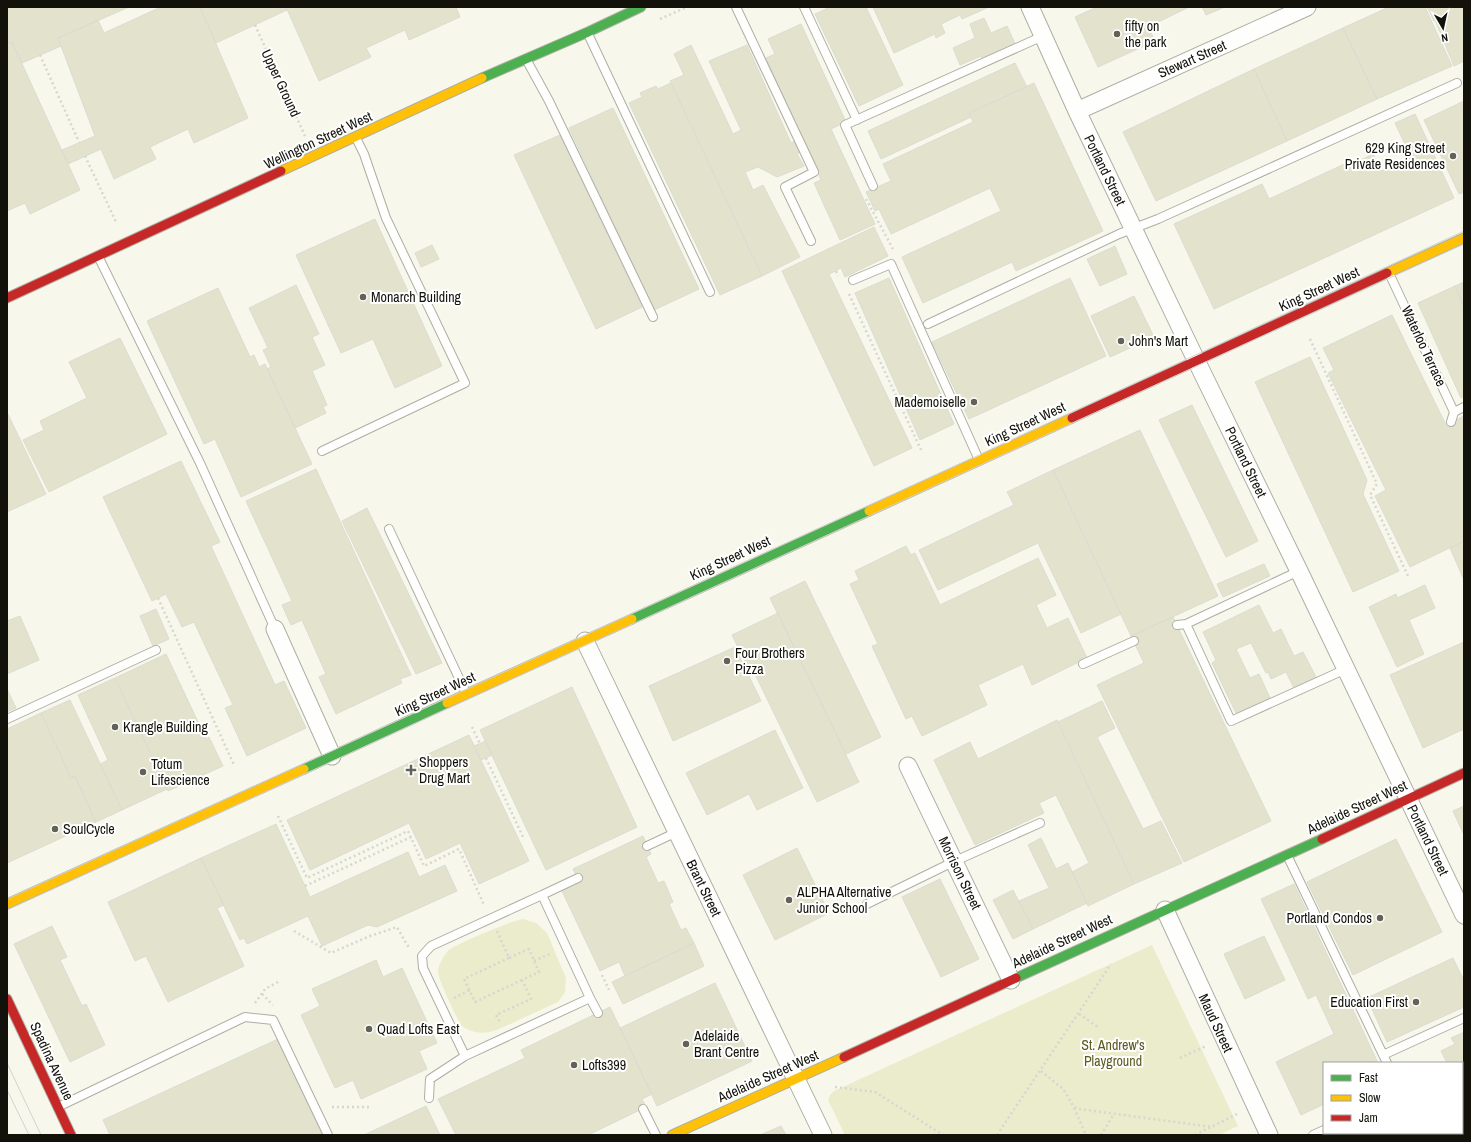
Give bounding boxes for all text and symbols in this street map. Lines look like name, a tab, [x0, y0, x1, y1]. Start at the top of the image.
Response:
north arrow	[1423, 8, 1463, 48]
place label: fifty on the park	[1125, 17, 1167, 51]
marker: fifty on the park	[1112, 29, 1122, 39]
text: N	[1440, 30, 1449, 45]
street label: Stewart Street	[1155, 36, 1229, 82]
street label: Upper Ground	[257, 46, 305, 120]
street label: Wellington Street West	[261, 107, 375, 173]
street label: Portland Street	[1080, 132, 1130, 208]
place label: 629 King Street Private Residences	[1345, 139, 1445, 173]
marker: 629 King Street Private Residences	[1448, 151, 1458, 161]
street label: King Street West	[1276, 263, 1362, 315]
place label: Monarch Building	[371, 288, 462, 306]
marker: Monarch Building	[358, 292, 368, 302]
street label: Waterloo Terrace	[1398, 303, 1450, 389]
place label: John's Mart	[1129, 332, 1188, 350]
marker: John's Mart	[1116, 336, 1126, 346]
place label: Mademoiselle	[895, 393, 966, 411]
marker: Mademoiselle	[969, 397, 979, 407]
street label: King Street West	[982, 398, 1068, 450]
street label: Portland Street	[1221, 424, 1271, 500]
street label: King Street West	[687, 532, 773, 584]
place label: Four Brothers Pizza	[735, 644, 805, 678]
marker: Four Brothers Pizza	[722, 656, 732, 666]
street label: King Street West	[392, 668, 478, 720]
place label: Krangle Building	[123, 718, 208, 736]
marker: Krangle Building	[110, 722, 120, 732]
place label: Shoppers Drug Mart	[419, 753, 470, 787]
place label: Totum Lifescience	[151, 755, 210, 789]
marker: Shoppers Drug Mart	[406, 765, 416, 775]
marker: Totum Lifescience	[138, 767, 148, 777]
street label: Adelaide Street West	[1303, 776, 1410, 838]
street label: Portland Street	[1403, 802, 1453, 878]
place label: SoulCycle	[63, 820, 115, 838]
marker: SoulCycle	[50, 824, 60, 834]
street label: Morrison Street	[935, 833, 985, 913]
street label: Brant Street	[682, 857, 726, 919]
place label: ALPHA Alternative Junior School	[796, 883, 891, 917]
marker: ALPHA Alternative Junior School	[784, 895, 794, 905]
place label: Portland Condos	[1286, 909, 1372, 927]
street label: Adelaide Street West	[1008, 910, 1115, 972]
marker: Portland Condos	[1375, 913, 1385, 923]
street label: Maud Street	[1195, 991, 1237, 1055]
place label: Education First	[1330, 993, 1408, 1011]
marker: Education First	[1411, 997, 1421, 1007]
street label: Spadina Avenue	[26, 1019, 78, 1103]
place label: Quad Lofts East	[377, 1020, 459, 1038]
marker: Quad Lofts East	[364, 1024, 374, 1034]
place label: Adelaide Brant Centre	[693, 1027, 759, 1061]
park label: St. Andrew's Playground	[1081, 1036, 1145, 1070]
marker: Adelaide Brant Centre	[681, 1039, 691, 1049]
street label: Adelaide Street West	[714, 1046, 821, 1107]
place label: Lofts399	[582, 1056, 626, 1074]
marker: Lofts399	[569, 1060, 579, 1070]
legend	[1323, 1062, 1463, 1134]
text: Fast	[1359, 1070, 1378, 1086]
text: Slow	[1359, 1090, 1381, 1106]
text: Jam	[1359, 1110, 1378, 1126]

